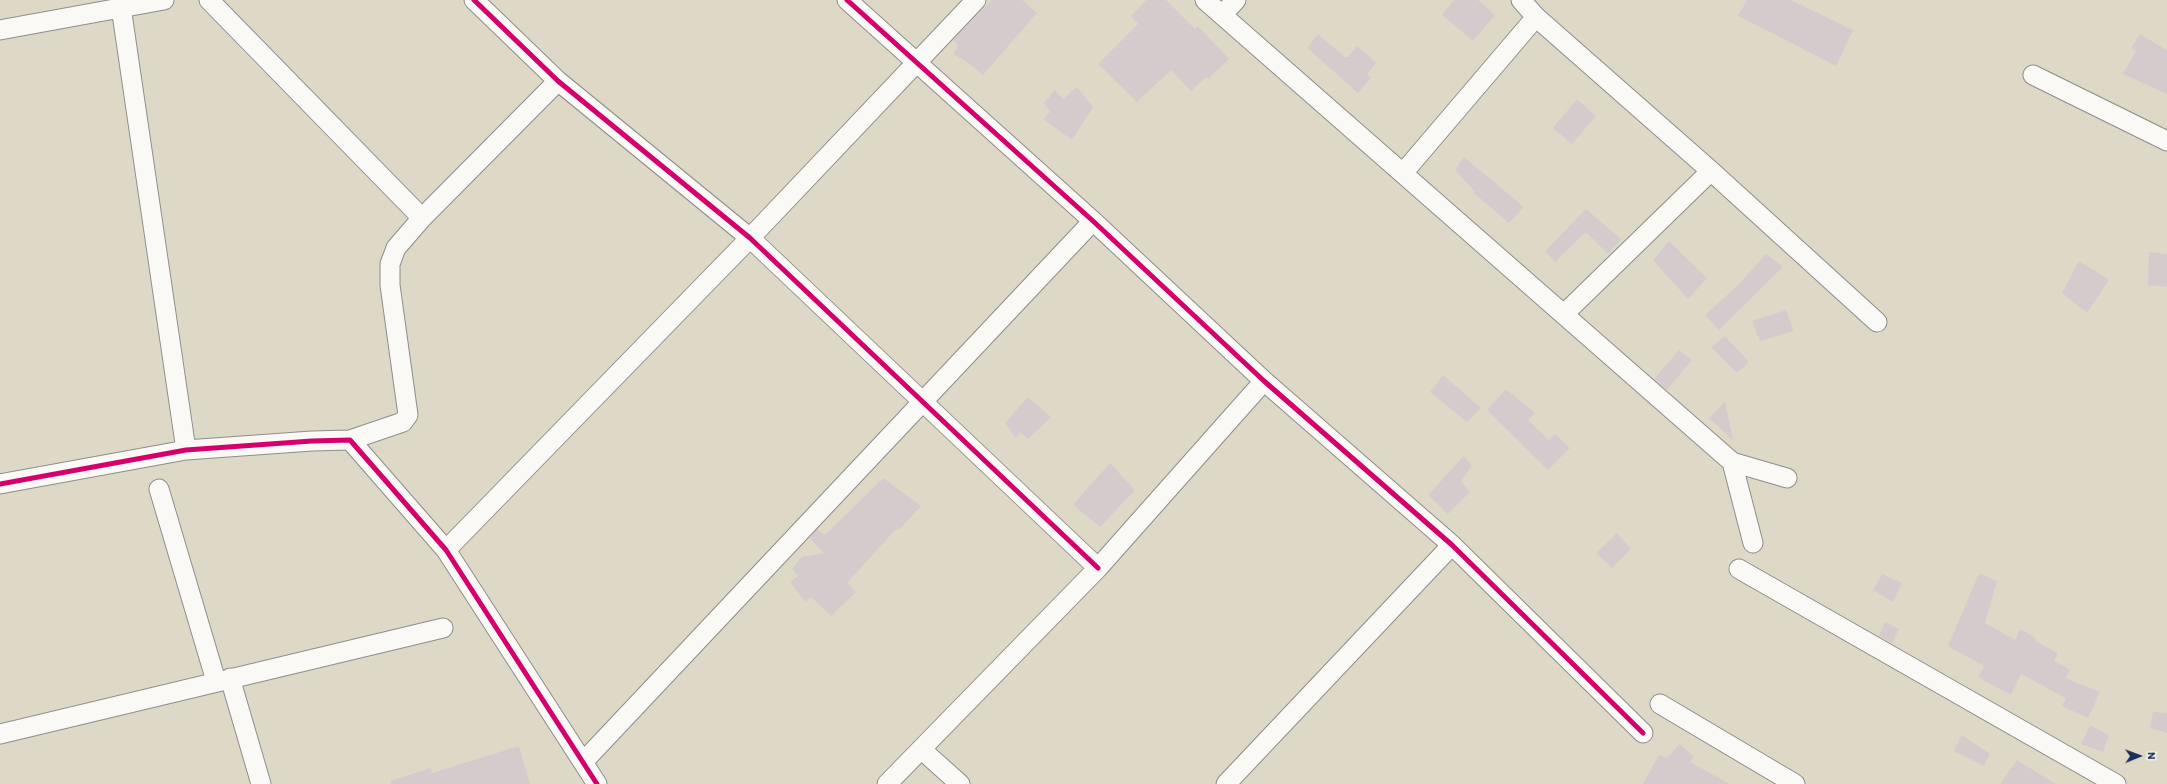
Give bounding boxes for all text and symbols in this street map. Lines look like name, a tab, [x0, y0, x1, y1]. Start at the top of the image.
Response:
north arrow	[2119, 736, 2159, 776]
text: N	[2145, 752, 2158, 760]

